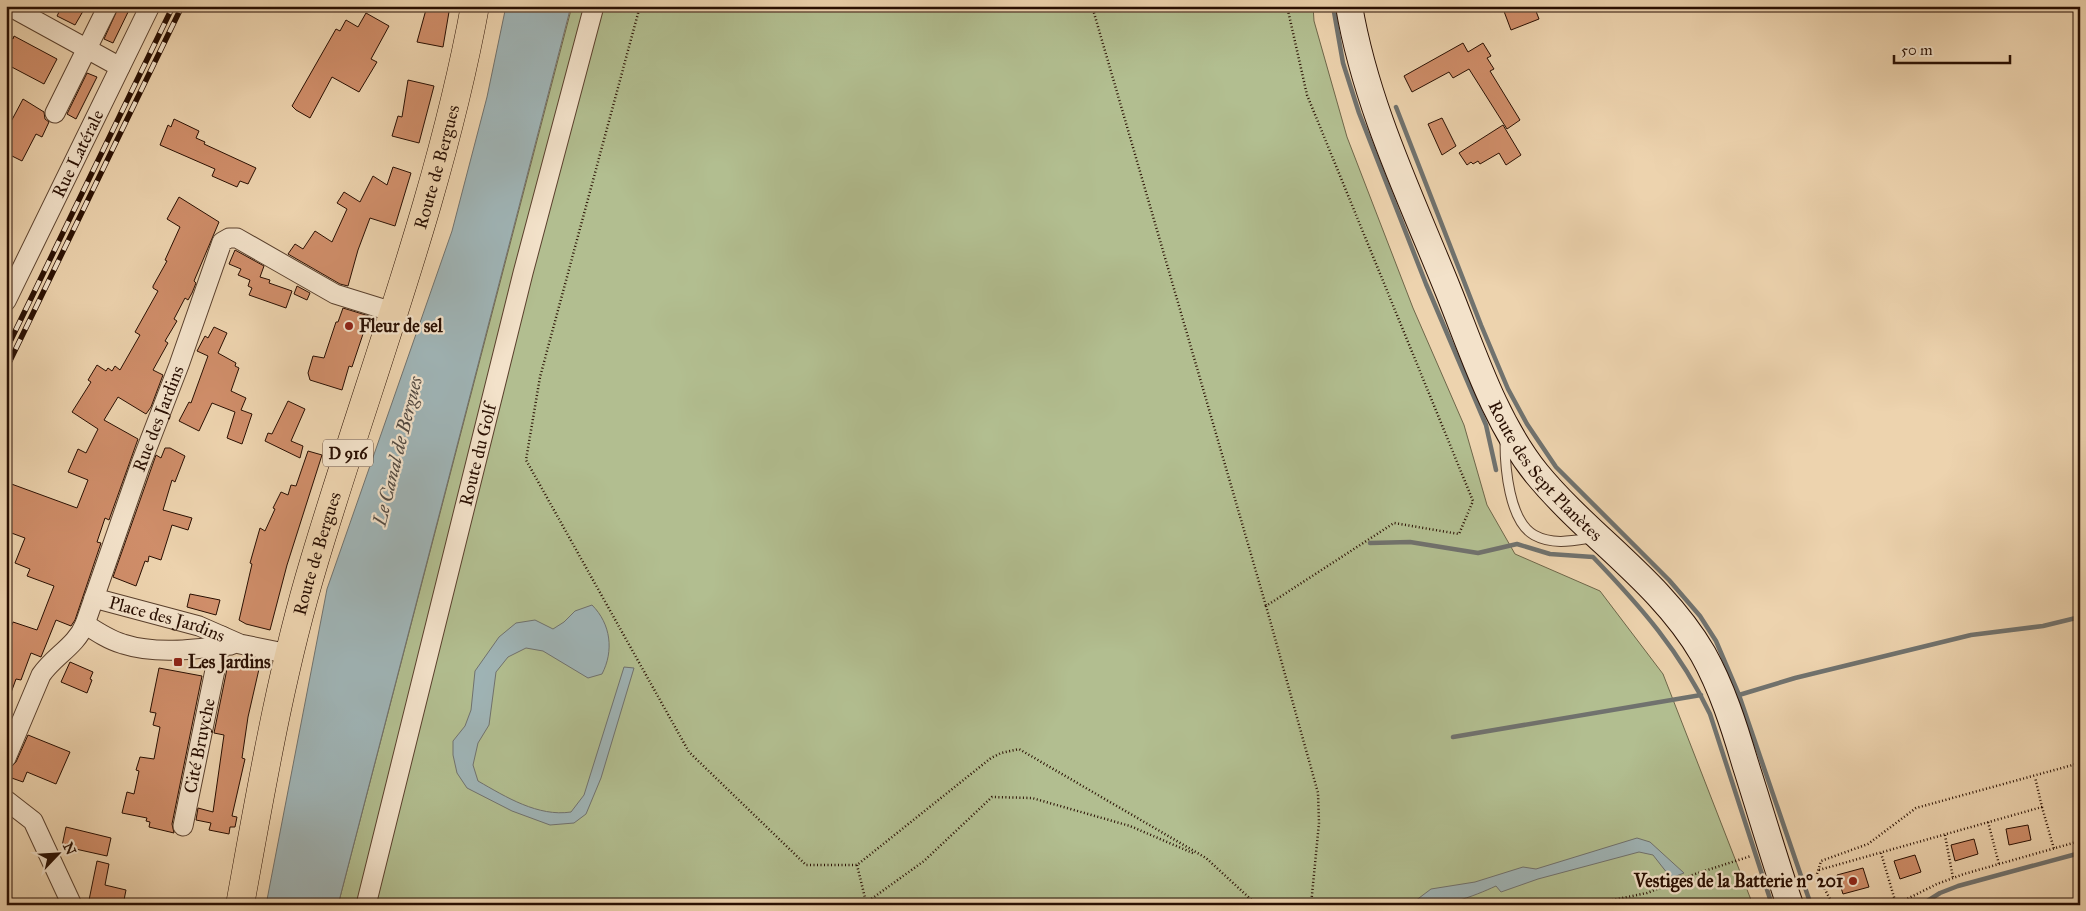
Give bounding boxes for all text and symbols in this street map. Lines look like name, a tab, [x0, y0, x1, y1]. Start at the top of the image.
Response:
scale bar	[1894, 32, 2010, 64]
text: 50 m	[1901, 41, 1933, 59]
street label: Route de Bergues	[409, 102, 464, 232]
street label: Rue Latérale	[47, 106, 109, 201]
place label: Fleur de sel	[359, 315, 444, 337]
marker: Fleur de sel	[343, 320, 355, 332]
street label: Rue des Jardins	[128, 362, 189, 475]
water label: Le Canal de Bergues	[368, 373, 427, 529]
street label: Route des Sept Planètes	[1483, 397, 1607, 546]
street label: Route du Golf	[455, 398, 502, 508]
road number: D 916	[323, 439, 373, 466]
street label: Route de Bergues	[288, 489, 346, 618]
street label: Place des Jardins	[107, 591, 229, 647]
place label: Les Jardins	[188, 651, 271, 674]
marker: Les Jardins	[172, 656, 184, 668]
street label: Cité Bruyche	[179, 696, 220, 795]
north arrow	[32, 828, 82, 878]
text: N	[59, 840, 80, 858]
place label: Vestiges de la Batterie n° 201	[1633, 870, 1843, 893]
marker: Vestiges de la Batterie n° 201	[1847, 875, 1859, 887]

